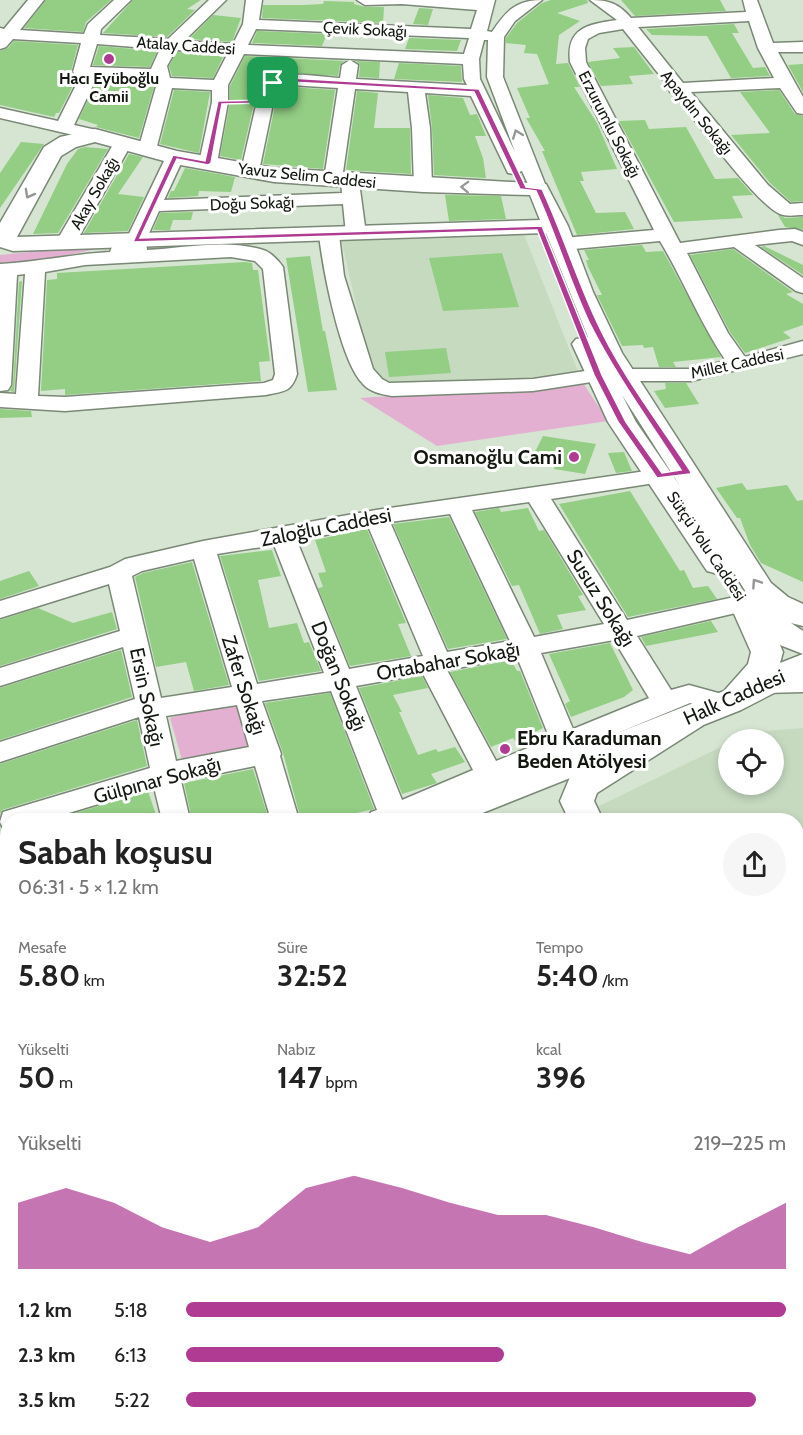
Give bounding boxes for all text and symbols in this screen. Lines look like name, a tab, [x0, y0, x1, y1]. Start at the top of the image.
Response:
street label: Çevik Sokağı	[322, 18, 407, 41]
street label: Atalay Caddesi	[136, 33, 236, 58]
marker: Hacı Eyüboğlu Camii	[102, 52, 116, 66]
pin	[247, 57, 298, 108]
icon: arrive	[256, 66, 289, 99]
street label: Apaydın Sokağı	[657, 66, 736, 158]
street label: Erzurumlu Sokağı	[574, 68, 645, 181]
place label: Hacı Eyüboğlu Camii	[59, 69, 159, 106]
one-way arrow	[512, 129, 525, 140]
street label: Akay Sokağı	[66, 154, 123, 233]
street label: Yavuz Selim Caddesi	[236, 159, 377, 192]
one-way arrow	[460, 180, 469, 193]
one-way arrow	[25, 188, 36, 198]
street label: Doğu Sokağı	[209, 193, 295, 214]
street label: Millet Caddesi	[689, 344, 785, 383]
place label: Osmanoğlu Cami	[414, 445, 562, 469]
marker: Osmanoğlu Cami	[567, 450, 581, 464]
street label: Sütçü Yolu Caddesi	[663, 488, 750, 605]
street label: Zaloğlu Caddesi	[259, 503, 393, 551]
street label: Susuz Sokağı	[562, 545, 640, 651]
one-way arrow	[752, 579, 763, 590]
street label: Doğan Sokağı	[306, 618, 372, 734]
street label: Zafer Sokağı	[217, 632, 271, 738]
street label: Ortabahar Sokağı	[374, 637, 522, 685]
street label: Ersin Sokağı	[125, 645, 169, 749]
street label: Halk Caddesi	[680, 664, 788, 730]
place label: Ebru Karaduman Beden Atölyesi	[517, 726, 662, 773]
map controls	[718, 729, 784, 795]
button: locate	[718, 729, 784, 795]
marker: Ebru Karaduman Beden Atölyesi	[498, 742, 512, 756]
street label: Gülpınar Sokağı	[91, 751, 223, 809]
text: Sabah koşusu	[18, 832, 213, 872]
button: share	[723, 833, 786, 896]
text: 06:31 · 5 × 1.2 km	[18, 875, 159, 899]
text: Mesafe	[18, 938, 67, 957]
text: Süre	[277, 938, 308, 957]
text: Tempo	[536, 938, 583, 957]
text: 5.80	[18, 957, 80, 994]
text: 32:52	[277, 957, 348, 994]
text: 5:40	[536, 957, 599, 994]
text: km	[80, 971, 105, 990]
text: /km	[599, 971, 629, 990]
text: Yükselti	[18, 1040, 69, 1059]
text: Nabız	[277, 1040, 316, 1059]
text: kcal	[536, 1040, 562, 1059]
text: 50	[18, 1059, 55, 1096]
text: 147	[277, 1059, 322, 1096]
text: 396	[536, 1059, 586, 1096]
text: m	[55, 1073, 73, 1092]
text: bpm	[322, 1073, 357, 1092]
text: Yükselti	[18, 1131, 82, 1155]
text: 219–225 m	[693, 1131, 786, 1155]
text: 1.2 km	[18, 1298, 72, 1322]
text: 5:18	[114, 1298, 148, 1322]
text: 2.3 km	[18, 1343, 75, 1367]
text: 6:13	[114, 1343, 147, 1367]
text: 3.5 km	[18, 1388, 76, 1412]
text: 5:22	[114, 1388, 150, 1412]

